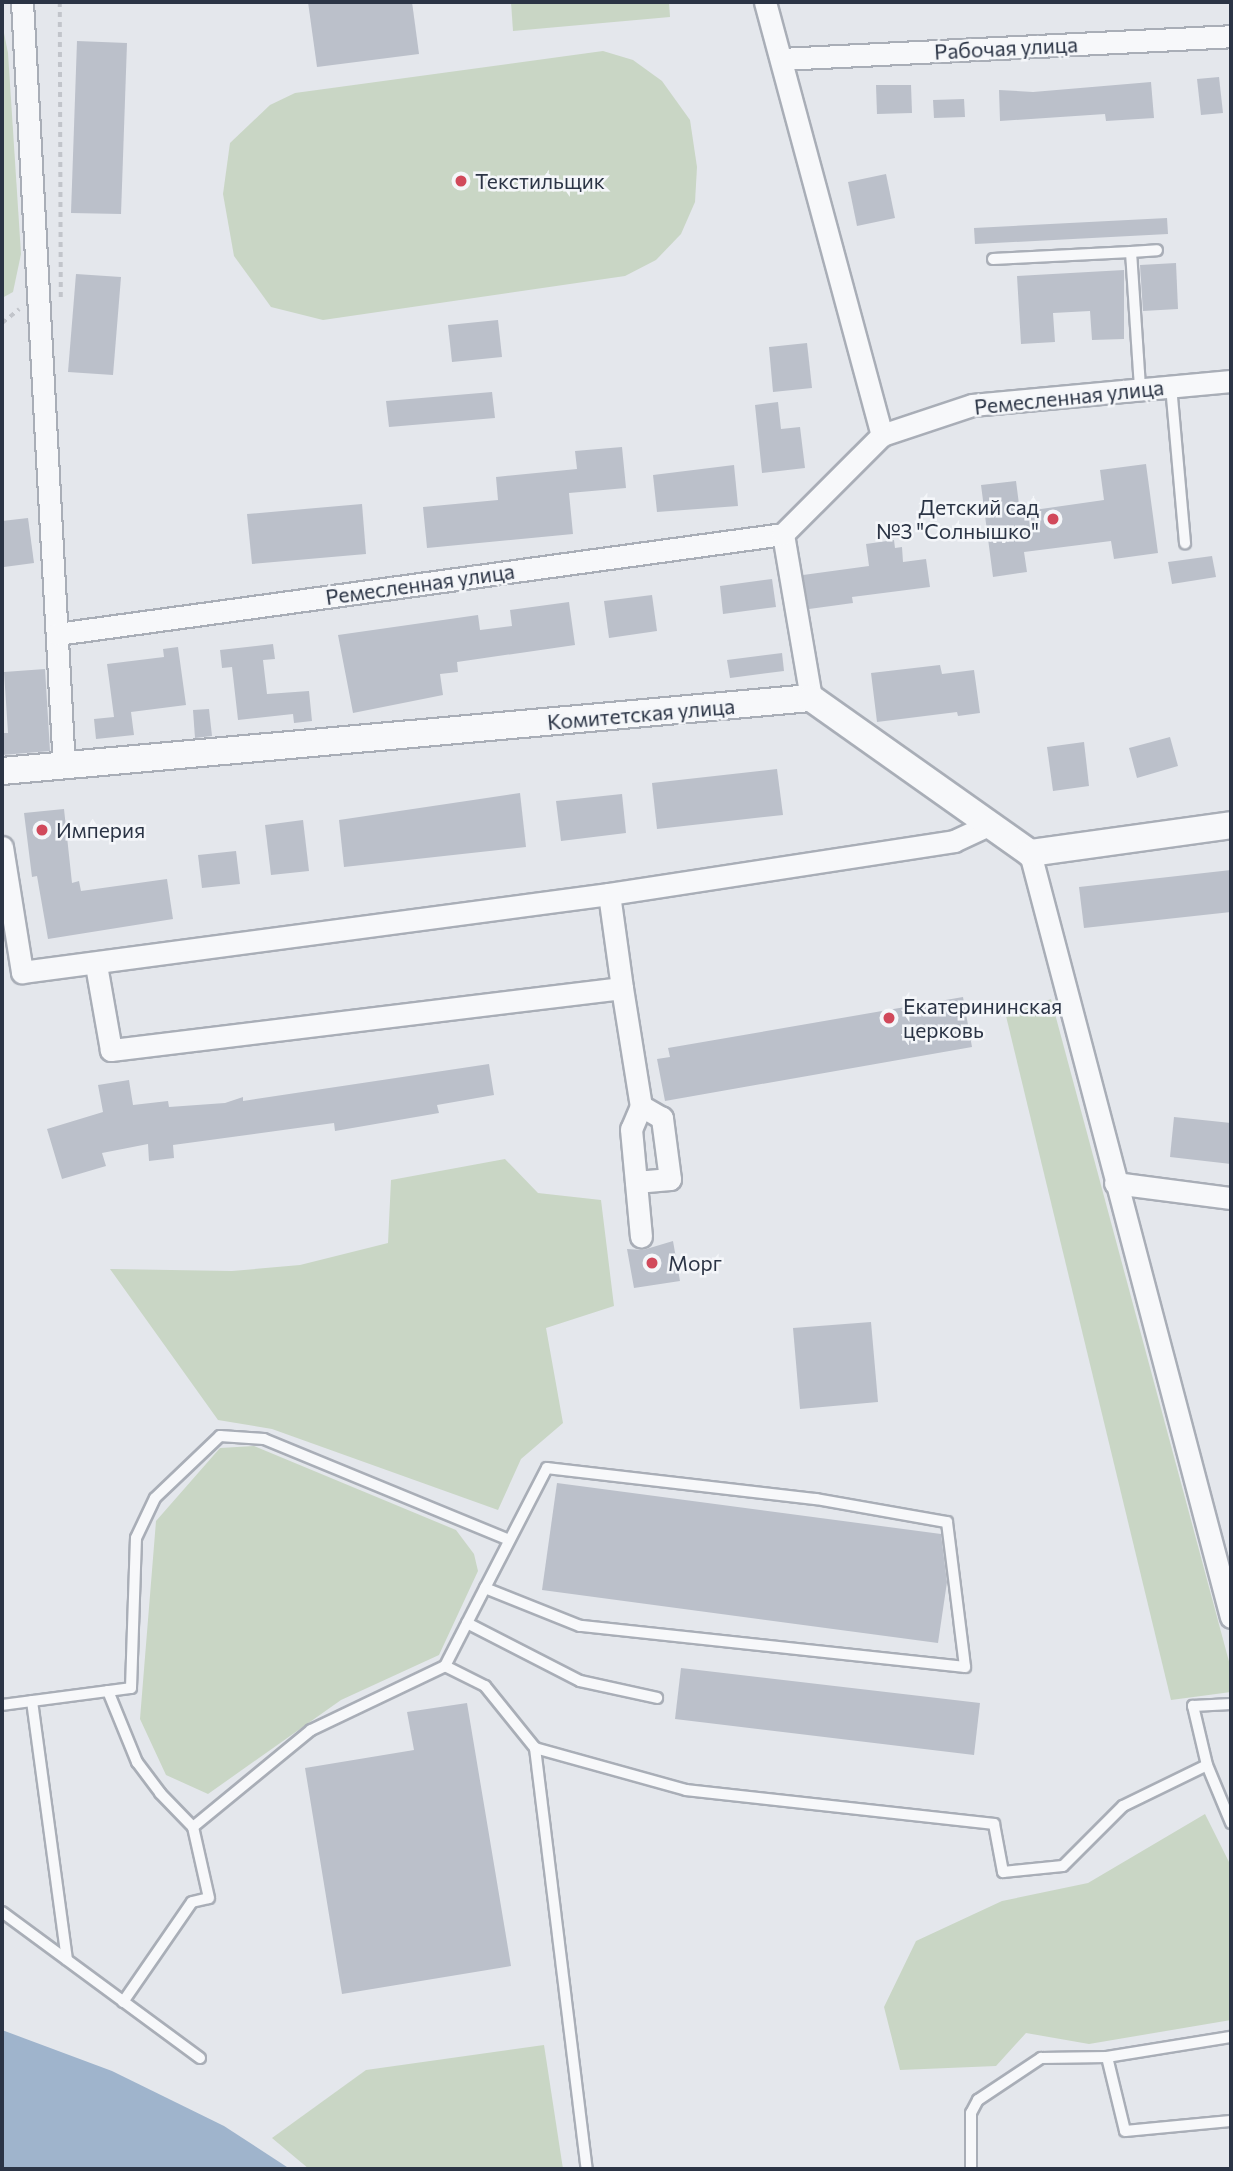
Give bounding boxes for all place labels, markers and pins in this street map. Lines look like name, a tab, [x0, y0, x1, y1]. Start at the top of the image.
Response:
place label: Текстильщик	[475, 168, 605, 194]
marker: Текстильщик	[453, 173, 469, 189]
place label: Детский сад №3 "Солнышко"	[876, 494, 1039, 544]
marker: Детский сад №3 "Солнышко"	[1045, 511, 1061, 527]
place label: Империя	[56, 817, 145, 843]
marker: Империя	[34, 822, 50, 838]
place label: Екатерининская церковь	[903, 993, 1062, 1043]
marker: Екатерининская церковь	[881, 1010, 897, 1026]
place label: Морг	[668, 1250, 722, 1276]
marker: Морг	[642, 1253, 662, 1273]

